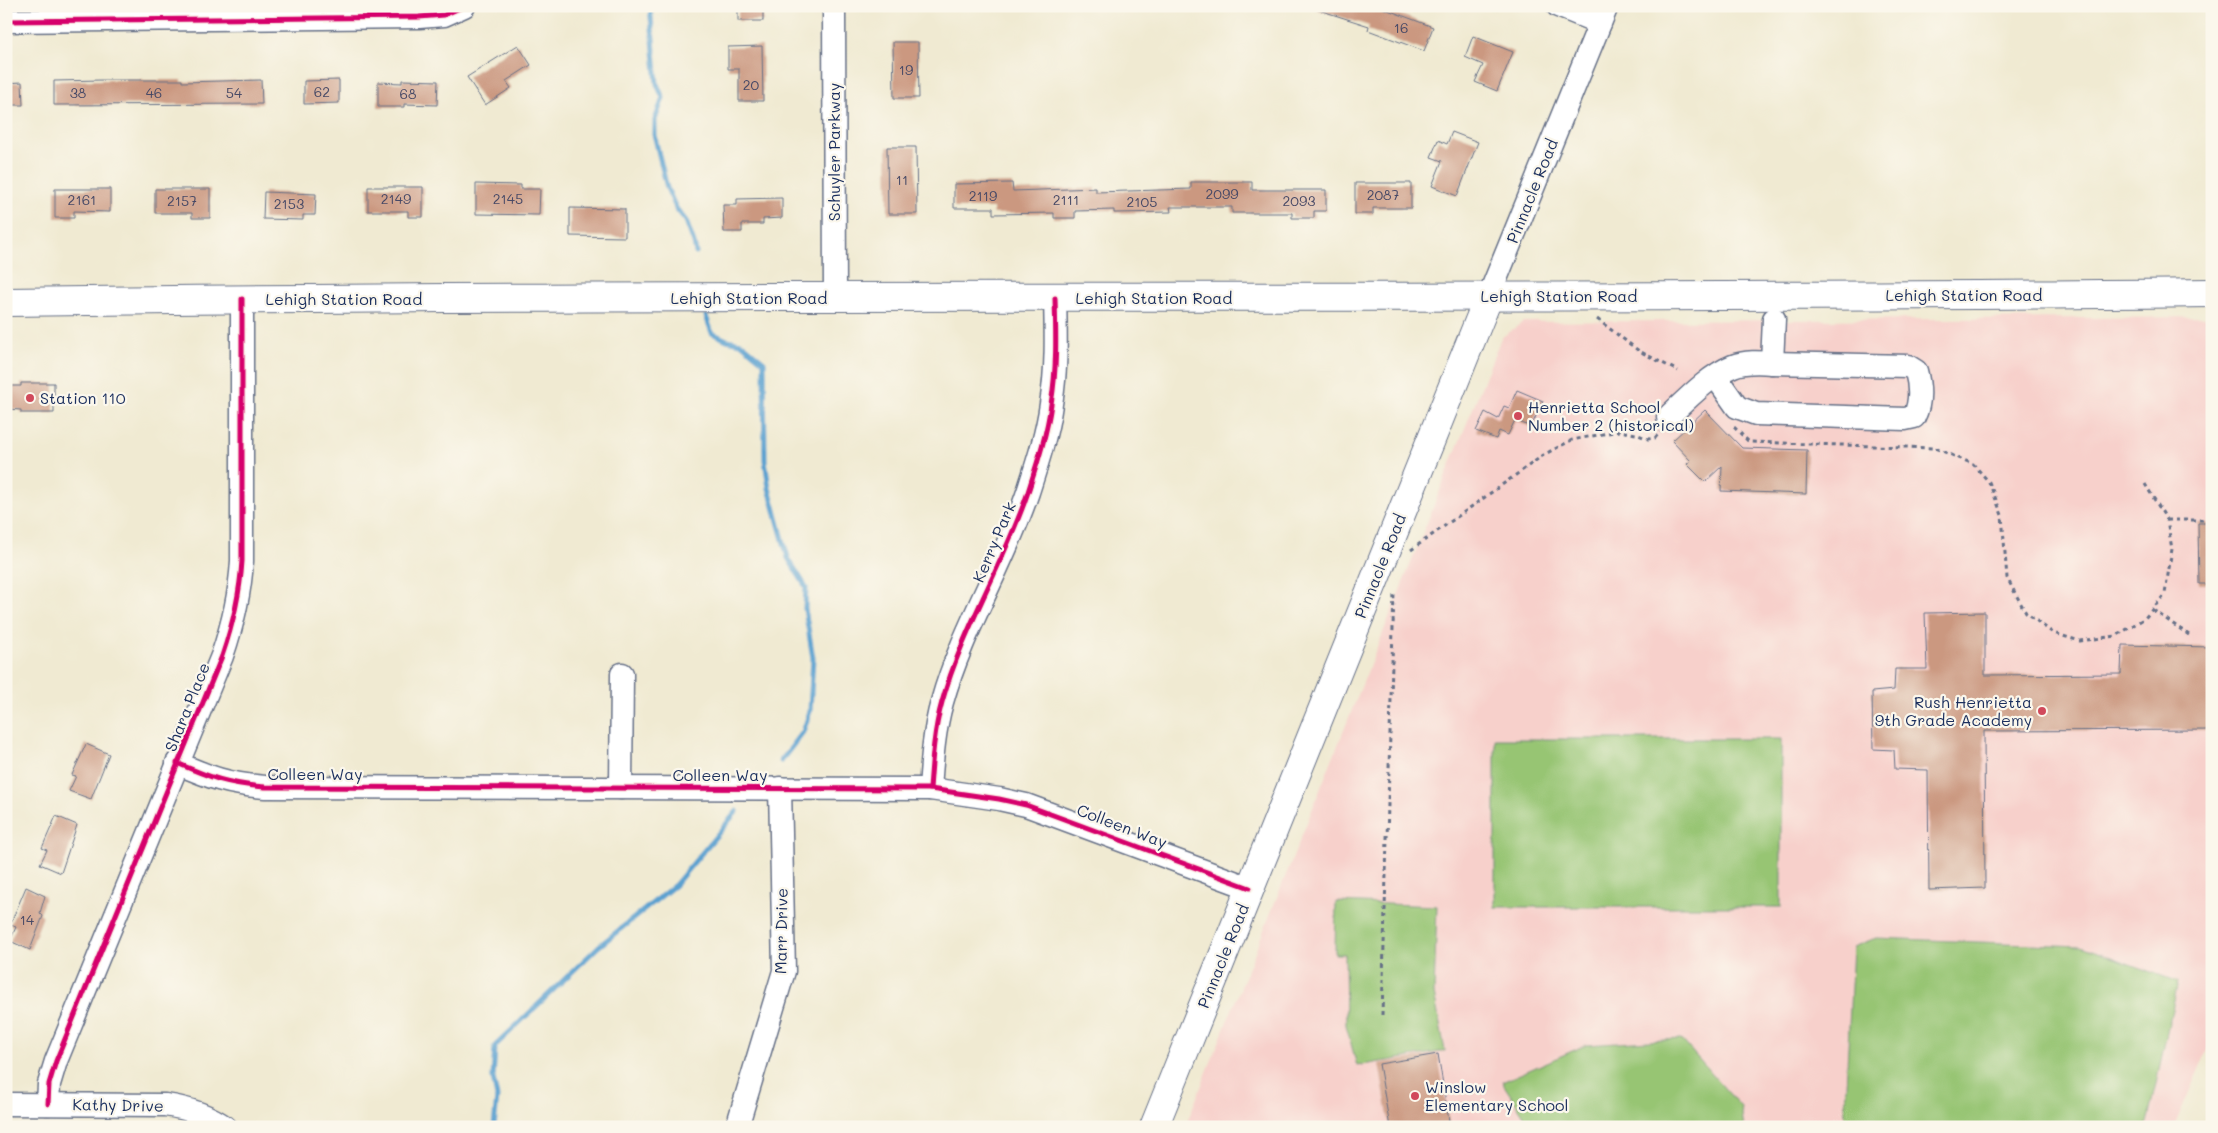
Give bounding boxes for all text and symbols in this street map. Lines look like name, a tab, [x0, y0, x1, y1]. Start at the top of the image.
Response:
house number: 16	[1394, 18, 1408, 37]
house number: 19	[899, 60, 913, 79]
house number: 20	[743, 75, 760, 94]
house number: 62	[314, 82, 330, 101]
house number: 38	[70, 83, 86, 102]
house number: 46	[146, 83, 162, 102]
house number: 54	[226, 83, 243, 102]
street label: Schuyler Parkway	[823, 83, 844, 221]
house number: 68	[400, 84, 416, 103]
street label: Pinnacle Road	[1501, 136, 1562, 246]
house number: 11	[896, 170, 908, 189]
house number: 2099	[1206, 184, 1238, 203]
house number: 2087	[1367, 185, 1400, 204]
house number: 2119	[969, 186, 997, 205]
house number: 2149	[381, 189, 411, 208]
house number: 2145	[493, 189, 523, 208]
house number: 2161	[68, 190, 96, 209]
house number: 2111	[1053, 190, 1079, 209]
house number: 2157	[167, 191, 197, 210]
house number: 2093	[1283, 191, 1315, 210]
house number: 2105	[1127, 192, 1157, 211]
house number: 2153	[274, 194, 304, 213]
street label: Lehigh Station Road	[1886, 284, 2042, 305]
street label: Lehigh Station Road	[1481, 285, 1637, 306]
street label: Lehigh Station Road	[671, 287, 827, 308]
street label: Lehigh Station Road	[1076, 287, 1232, 308]
street label: Lehigh Station Road	[266, 288, 422, 309]
place label: Station 110	[40, 387, 126, 408]
marker: Station 110	[24, 392, 36, 404]
place label: Henrietta School Number 2 (historical)	[1528, 396, 1694, 435]
marker: Henrietta School Number 2 (historical)	[1512, 410, 1524, 422]
street label: Kerry Park	[967, 498, 1020, 585]
street label: Pinnacle Road	[1349, 511, 1410, 621]
street label: Shara Place	[159, 659, 214, 754]
place label: Rush Henrietta 9th Grade Academy	[1875, 691, 2032, 730]
marker: Rush Henrietta 9th Grade Academy	[2036, 705, 2048, 717]
street label: Colleen Way	[267, 763, 363, 784]
street label: Colleen Way	[672, 764, 768, 785]
street label: Colleen Way	[1074, 799, 1170, 852]
street label: Marr Drive	[769, 888, 792, 974]
street label: Pinnacle Road	[1192, 901, 1253, 1011]
house number: 14	[20, 910, 35, 929]
place label: Winslow Elementary School	[1425, 1076, 1569, 1115]
marker: Winslow Elementary School	[1409, 1090, 1421, 1102]
street label: Kathy Drive	[72, 1093, 164, 1116]

